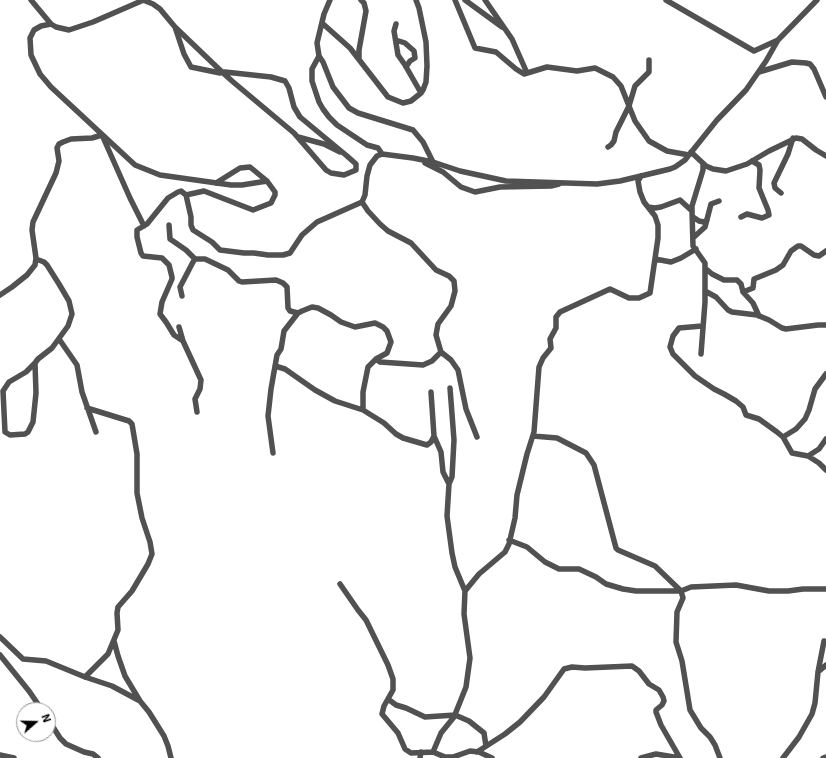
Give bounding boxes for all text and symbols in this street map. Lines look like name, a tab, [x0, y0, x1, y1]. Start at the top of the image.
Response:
north arrow	[16, 702, 56, 742]
text: N	[39, 712, 54, 724]

